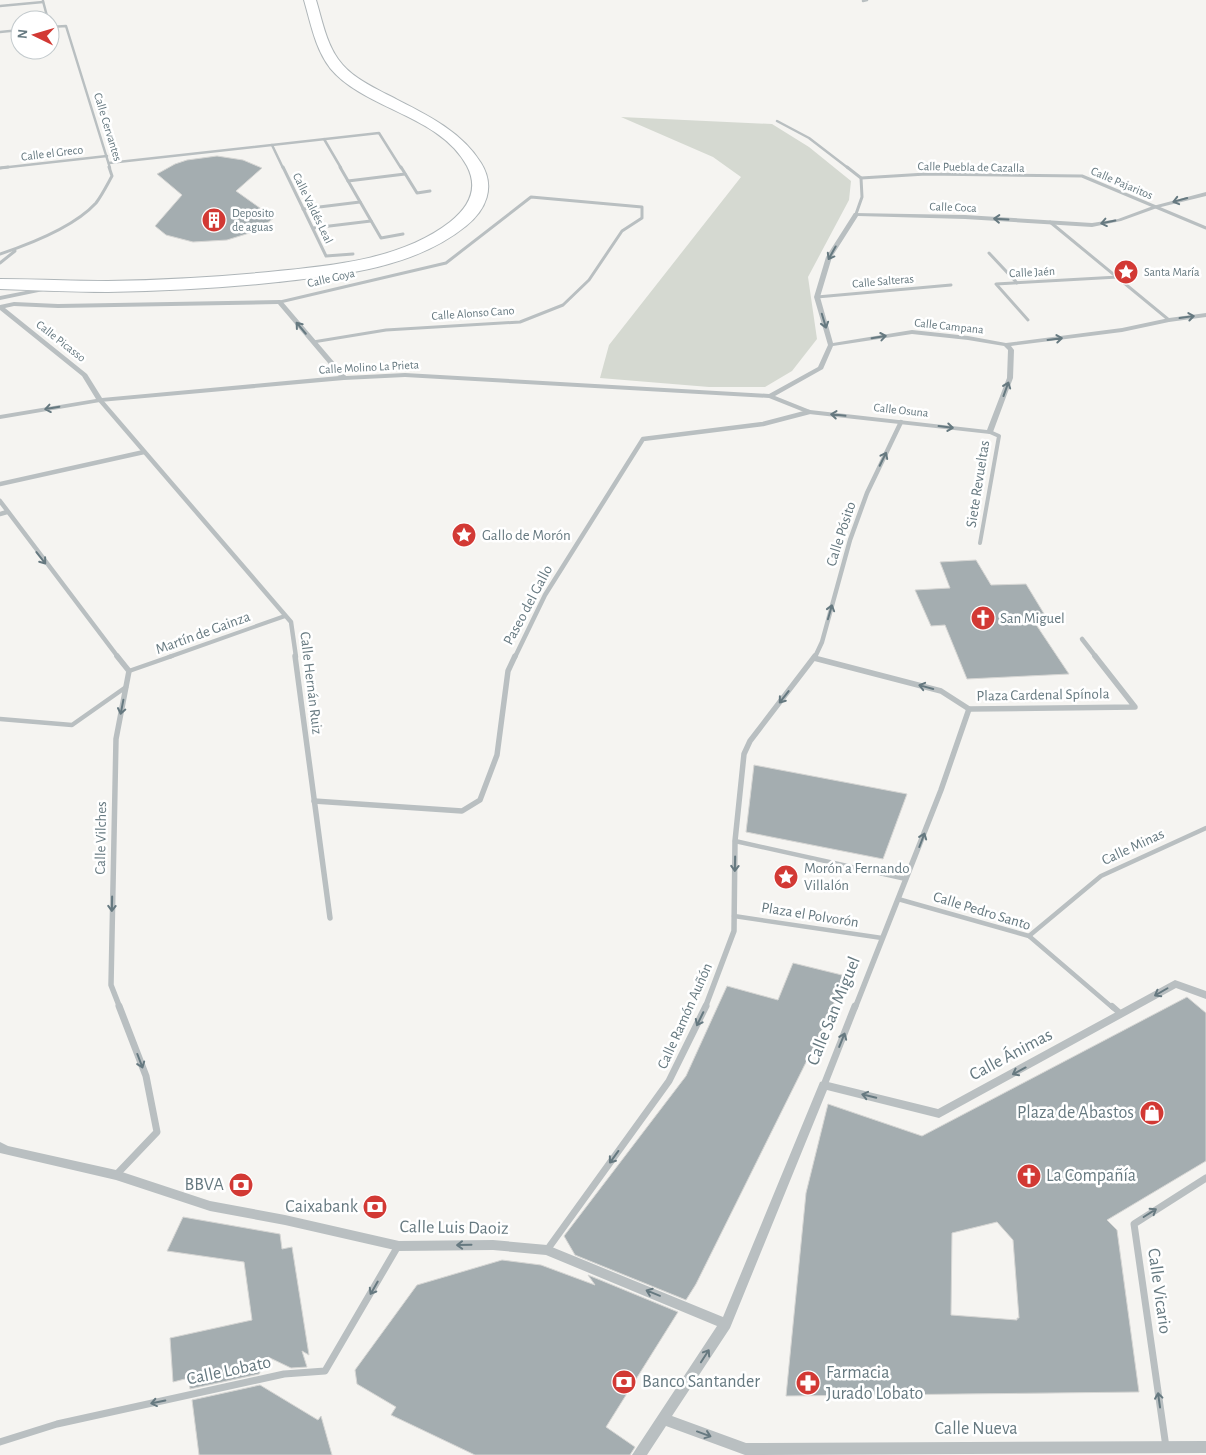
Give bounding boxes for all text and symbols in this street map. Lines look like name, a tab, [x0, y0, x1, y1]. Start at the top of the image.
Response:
north arrow	[10, 10, 60, 60]
text: N	[16, 28, 30, 39]
street label: Calle Cervantes	[92, 91, 124, 163]
street label: Calle el Greco	[20, 143, 84, 163]
street label: Calle Puebla de Cazalla	[917, 160, 1025, 174]
street label: Calle Pajaritos	[1089, 165, 1155, 202]
street label: Calle Valdés Leal	[291, 171, 335, 245]
one-way arrow	[1173, 196, 1189, 205]
street label: Calle Coca	[929, 200, 977, 214]
building icon: Deposito de aguas	[201, 207, 227, 233]
place label: Deposito de aguas	[232, 207, 274, 233]
one-way arrow	[994, 215, 1010, 224]
one-way arrow	[1101, 218, 1117, 227]
one-way arrow	[827, 246, 837, 261]
place icon: Santa María	[1113, 259, 1139, 285]
street label: Calle Jaén	[1009, 265, 1055, 279]
place label: Santa María	[1144, 266, 1200, 278]
street label: Calle Goya	[306, 267, 357, 290]
street label: Calle Salteras	[852, 272, 914, 290]
street label: Calle Alonso Cano	[431, 304, 515, 322]
one-way arrow	[819, 312, 829, 328]
one-way arrow	[1179, 312, 1195, 322]
street label: Calle Campana	[914, 316, 985, 336]
street label: Calle Picasso	[34, 318, 88, 364]
one-way arrow	[296, 321, 307, 334]
one-way arrow	[871, 332, 887, 342]
one-way arrow	[1046, 334, 1062, 344]
street label: Calle Molino La Prieta	[318, 358, 420, 376]
one-way arrow	[1002, 381, 1011, 397]
street label: Calle Osuna	[873, 401, 929, 419]
one-way arrow	[44, 403, 60, 413]
one-way arrow	[830, 410, 846, 420]
one-way arrow	[937, 422, 953, 432]
street label: Siete Revueltas	[964, 439, 992, 529]
one-way arrow	[879, 452, 889, 467]
street label: Calle Pósito	[823, 500, 859, 568]
place icon: Gallo de Morón	[451, 522, 477, 548]
place label: Gallo de Morón	[482, 528, 571, 543]
one-way arrow	[36, 551, 47, 564]
street label: Paseo del Gallo	[501, 563, 555, 647]
one-way arrow	[826, 605, 835, 621]
church icon: San Miguel	[970, 605, 996, 631]
street label: Martín de Gainza	[154, 609, 252, 657]
place label: San Miguel	[1000, 611, 1065, 626]
street label: Calle Hernán Ruiz	[297, 631, 325, 735]
one-way arrow	[918, 682, 934, 691]
street label: Plaza Cardenal Spínola	[976, 686, 1110, 704]
one-way arrow	[779, 690, 790, 703]
one-way arrow	[117, 699, 127, 715]
street label: Calle Vilches	[93, 801, 109, 875]
street label: Calle Minas	[1099, 826, 1167, 868]
one-way arrow	[917, 833, 927, 848]
one-way arrow	[730, 855, 739, 871]
place label: Morón a Fernando Villalón	[804, 861, 910, 893]
place icon: Morón a Fernando Villalón	[773, 864, 799, 890]
street label: Calle Pedro Santo	[931, 889, 1033, 933]
one-way arrow	[108, 896, 117, 912]
street label: Plaza el Polvorón	[760, 900, 860, 930]
street label: Calle San Miguel	[804, 954, 864, 1068]
street label: Calle Ramón Auñón	[655, 961, 715, 1071]
one-way arrow	[1155, 988, 1169, 998]
one-way arrow	[694, 1012, 704, 1027]
street label: Calle Ánimas	[965, 1023, 1055, 1084]
one-way arrow	[838, 1032, 847, 1048]
one-way arrow	[136, 1053, 145, 1068]
one-way arrow	[1012, 1067, 1027, 1076]
one-way arrow	[862, 1091, 878, 1100]
shop icon: Plaza de Abastos	[1139, 1100, 1165, 1126]
place label: Plaza de Abastos	[1017, 1104, 1134, 1122]
one-way arrow	[609, 1150, 619, 1164]
church icon: La Compañía	[1016, 1163, 1042, 1189]
place label: La Compañía	[1046, 1167, 1136, 1185]
bank icon: BBVA	[228, 1172, 254, 1198]
place label: BBVA	[185, 1176, 225, 1194]
bank icon: Caixabank	[362, 1194, 388, 1220]
place label: Caixabank	[285, 1198, 359, 1216]
one-way arrow	[1143, 1208, 1157, 1218]
street label: Calle Luis Daoiz	[399, 1218, 509, 1238]
one-way arrow	[456, 1240, 472, 1250]
street label: Calle Vicario	[1144, 1247, 1174, 1335]
one-way arrow	[369, 1280, 379, 1295]
one-way arrow	[646, 1288, 661, 1297]
one-way arrow	[700, 1349, 710, 1363]
street label: Calle Lobato	[185, 1353, 273, 1389]
place label: Farmacia Jurado Lobato	[826, 1364, 924, 1403]
bank icon: Banco Santander	[611, 1369, 637, 1395]
pharmacy icon: Farmacia Jurado Lobato	[795, 1370, 821, 1396]
place label: Banco Santander	[642, 1373, 760, 1391]
one-way arrow	[1154, 1392, 1164, 1408]
one-way arrow	[150, 1398, 166, 1407]
street label: Calle Nueva	[934, 1420, 1018, 1438]
one-way arrow	[696, 1430, 712, 1439]

